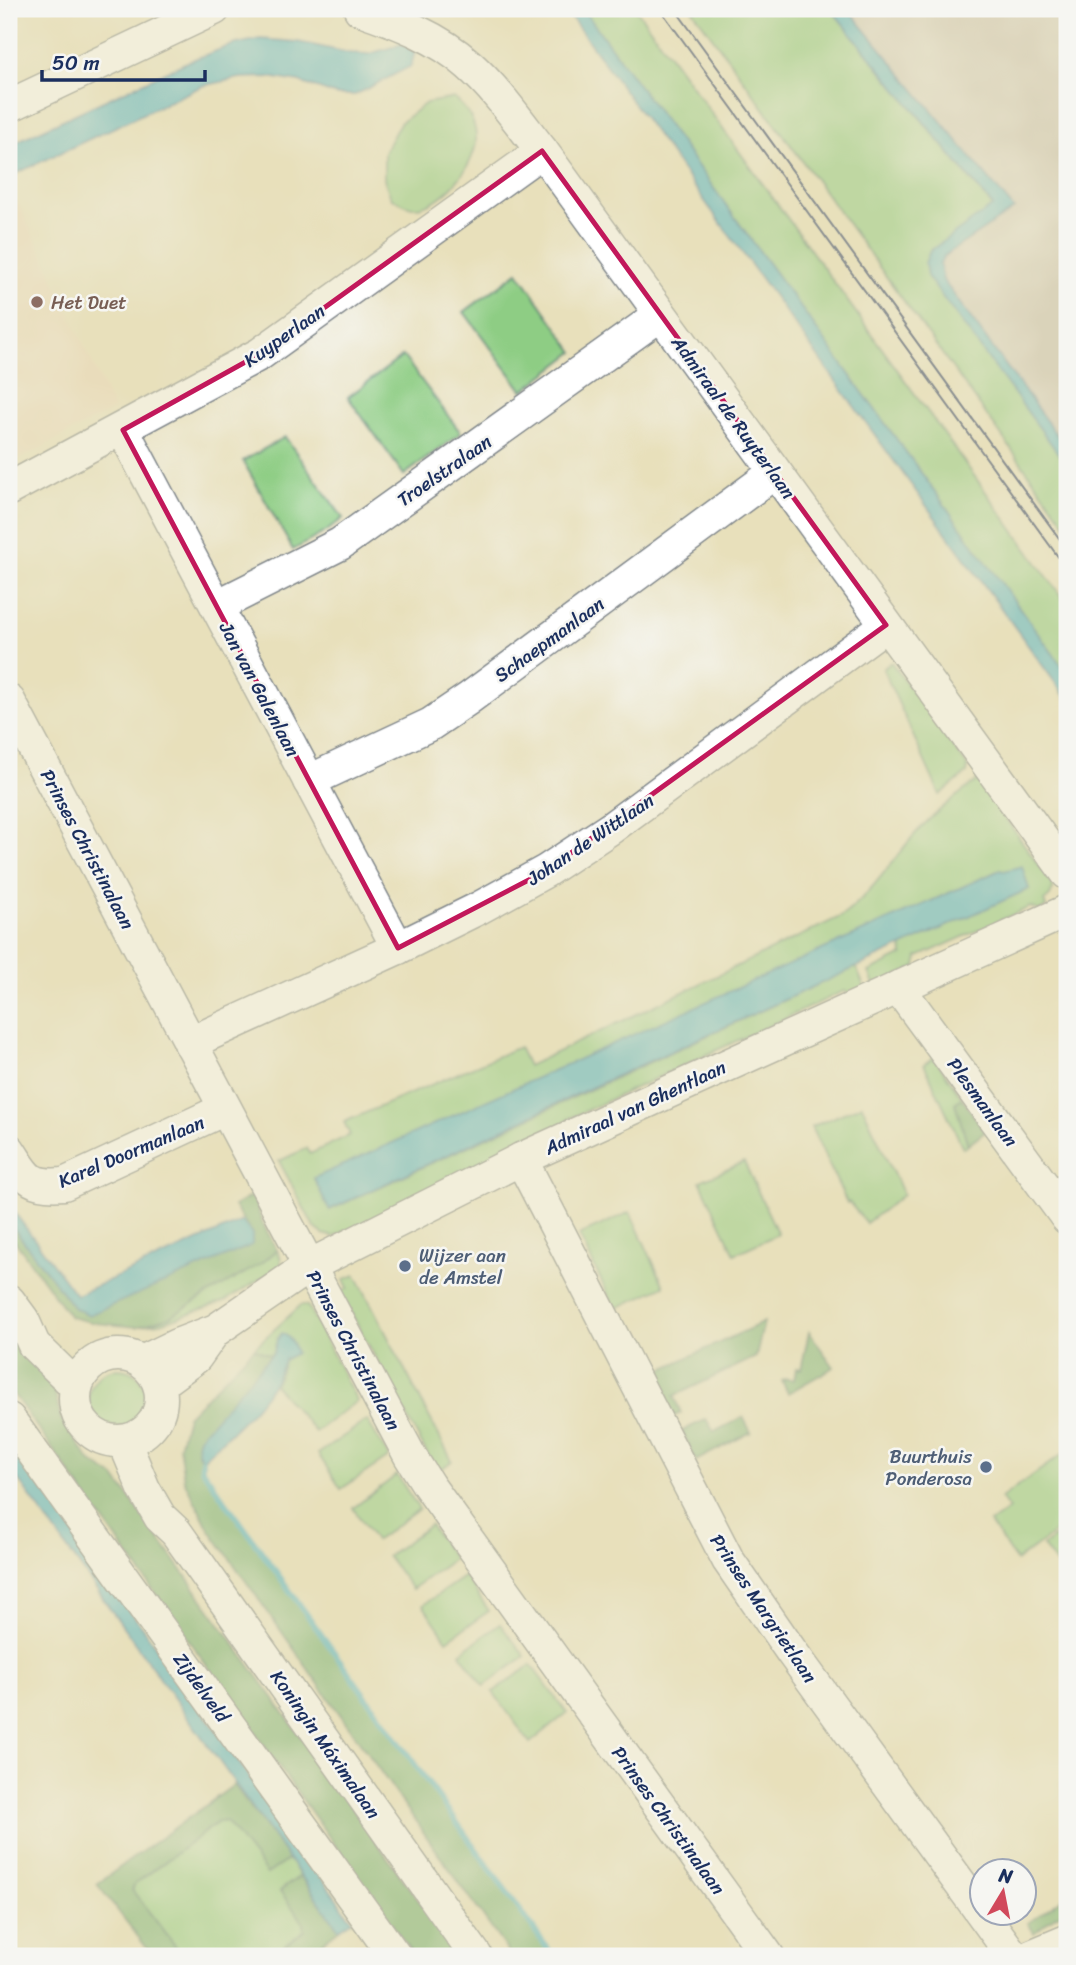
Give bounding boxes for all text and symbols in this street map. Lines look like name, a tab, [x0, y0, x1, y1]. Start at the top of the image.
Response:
scale bar	[42, 38, 205, 82]
text: 50 m	[52, 44, 100, 82]
place label: Het Duet	[51, 286, 126, 319]
marker: Het Duet	[29, 294, 45, 310]
street label: Kuyperlaan	[236, 295, 332, 376]
street label: Admiraal de Ruyterlaan	[662, 328, 804, 506]
street label: Troelstralaan	[390, 425, 499, 515]
street label: Schaepmanlaan	[487, 588, 612, 691]
street label: Jan van Galenlaan	[210, 615, 309, 763]
street label: Prinses Christinalaan	[31, 763, 144, 935]
street label: Johan de Wittlaan	[519, 784, 661, 895]
street label: Plesmanlaan	[938, 1050, 1027, 1154]
street label: Admiraal van Ghentlaan	[538, 1051, 732, 1165]
street label: Karel Doormanlaan	[53, 1106, 210, 1197]
place label: Wijzer aan de Amstel	[419, 1239, 506, 1294]
marker: Wijzer aan de Amstel	[397, 1258, 413, 1274]
street label: Prinses Christinalaan	[297, 1264, 410, 1436]
place label: Buurthuis Ponderosa	[885, 1440, 972, 1495]
marker: Buurthuis Ponderosa	[978, 1459, 994, 1475]
street label: Prinses Margrietlaan	[701, 1527, 826, 1690]
street label: Zijdelveld	[165, 1645, 240, 1731]
street label: Koningin Máximalaan	[262, 1663, 390, 1826]
street label: Prinses Christinalaan	[603, 1739, 734, 1902]
north arrow	[968, 1856, 1038, 1926]
text: N	[996, 1858, 1016, 1893]

